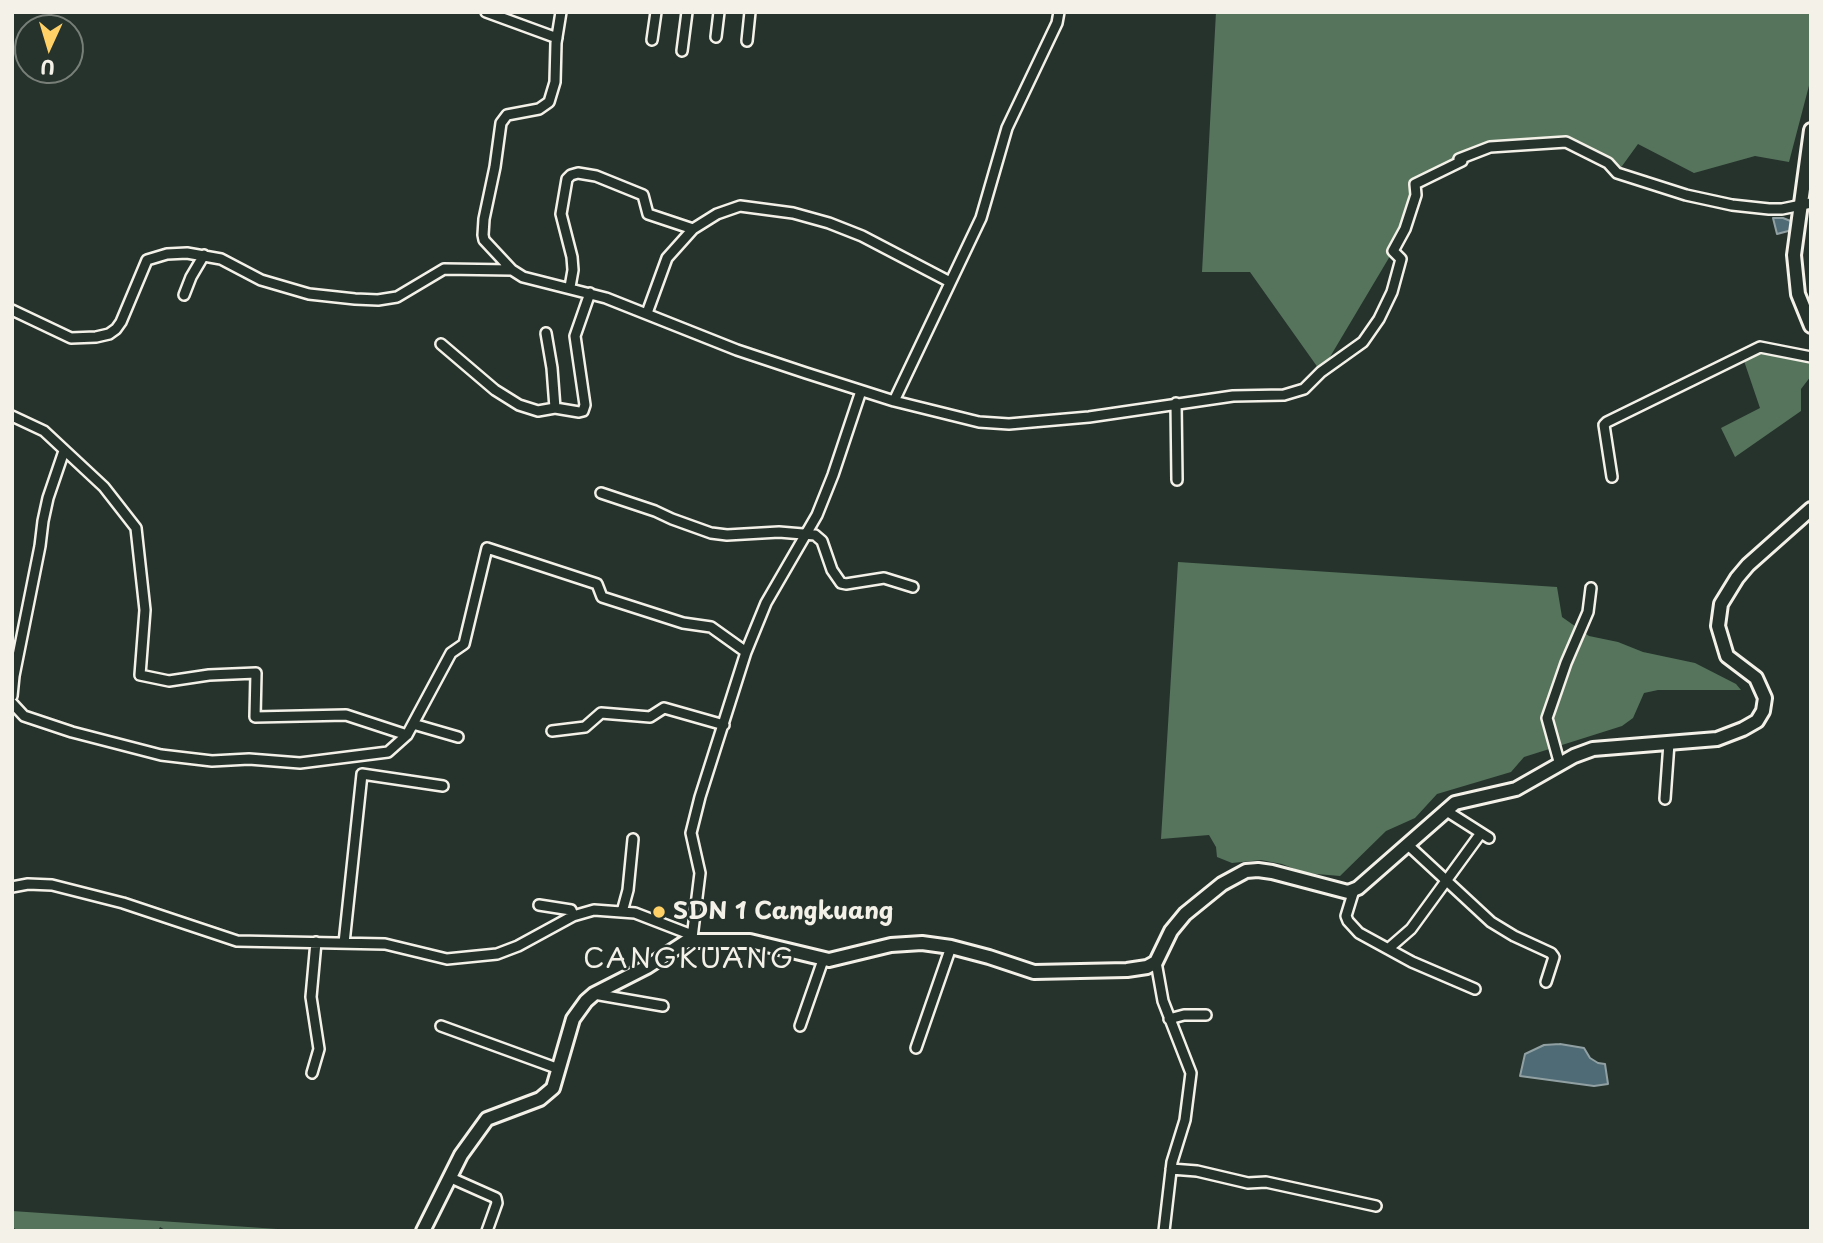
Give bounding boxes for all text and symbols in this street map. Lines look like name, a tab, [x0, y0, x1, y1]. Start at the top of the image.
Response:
north arrow	[14, 14, 84, 84]
text: U	[39, 53, 56, 82]
place label: SDN 1 Cangkuang	[673, 898, 893, 926]
marker: SDN 1 Cangkuang	[651, 904, 667, 920]
district label: CANGKUANG	[584, 943, 794, 977]

